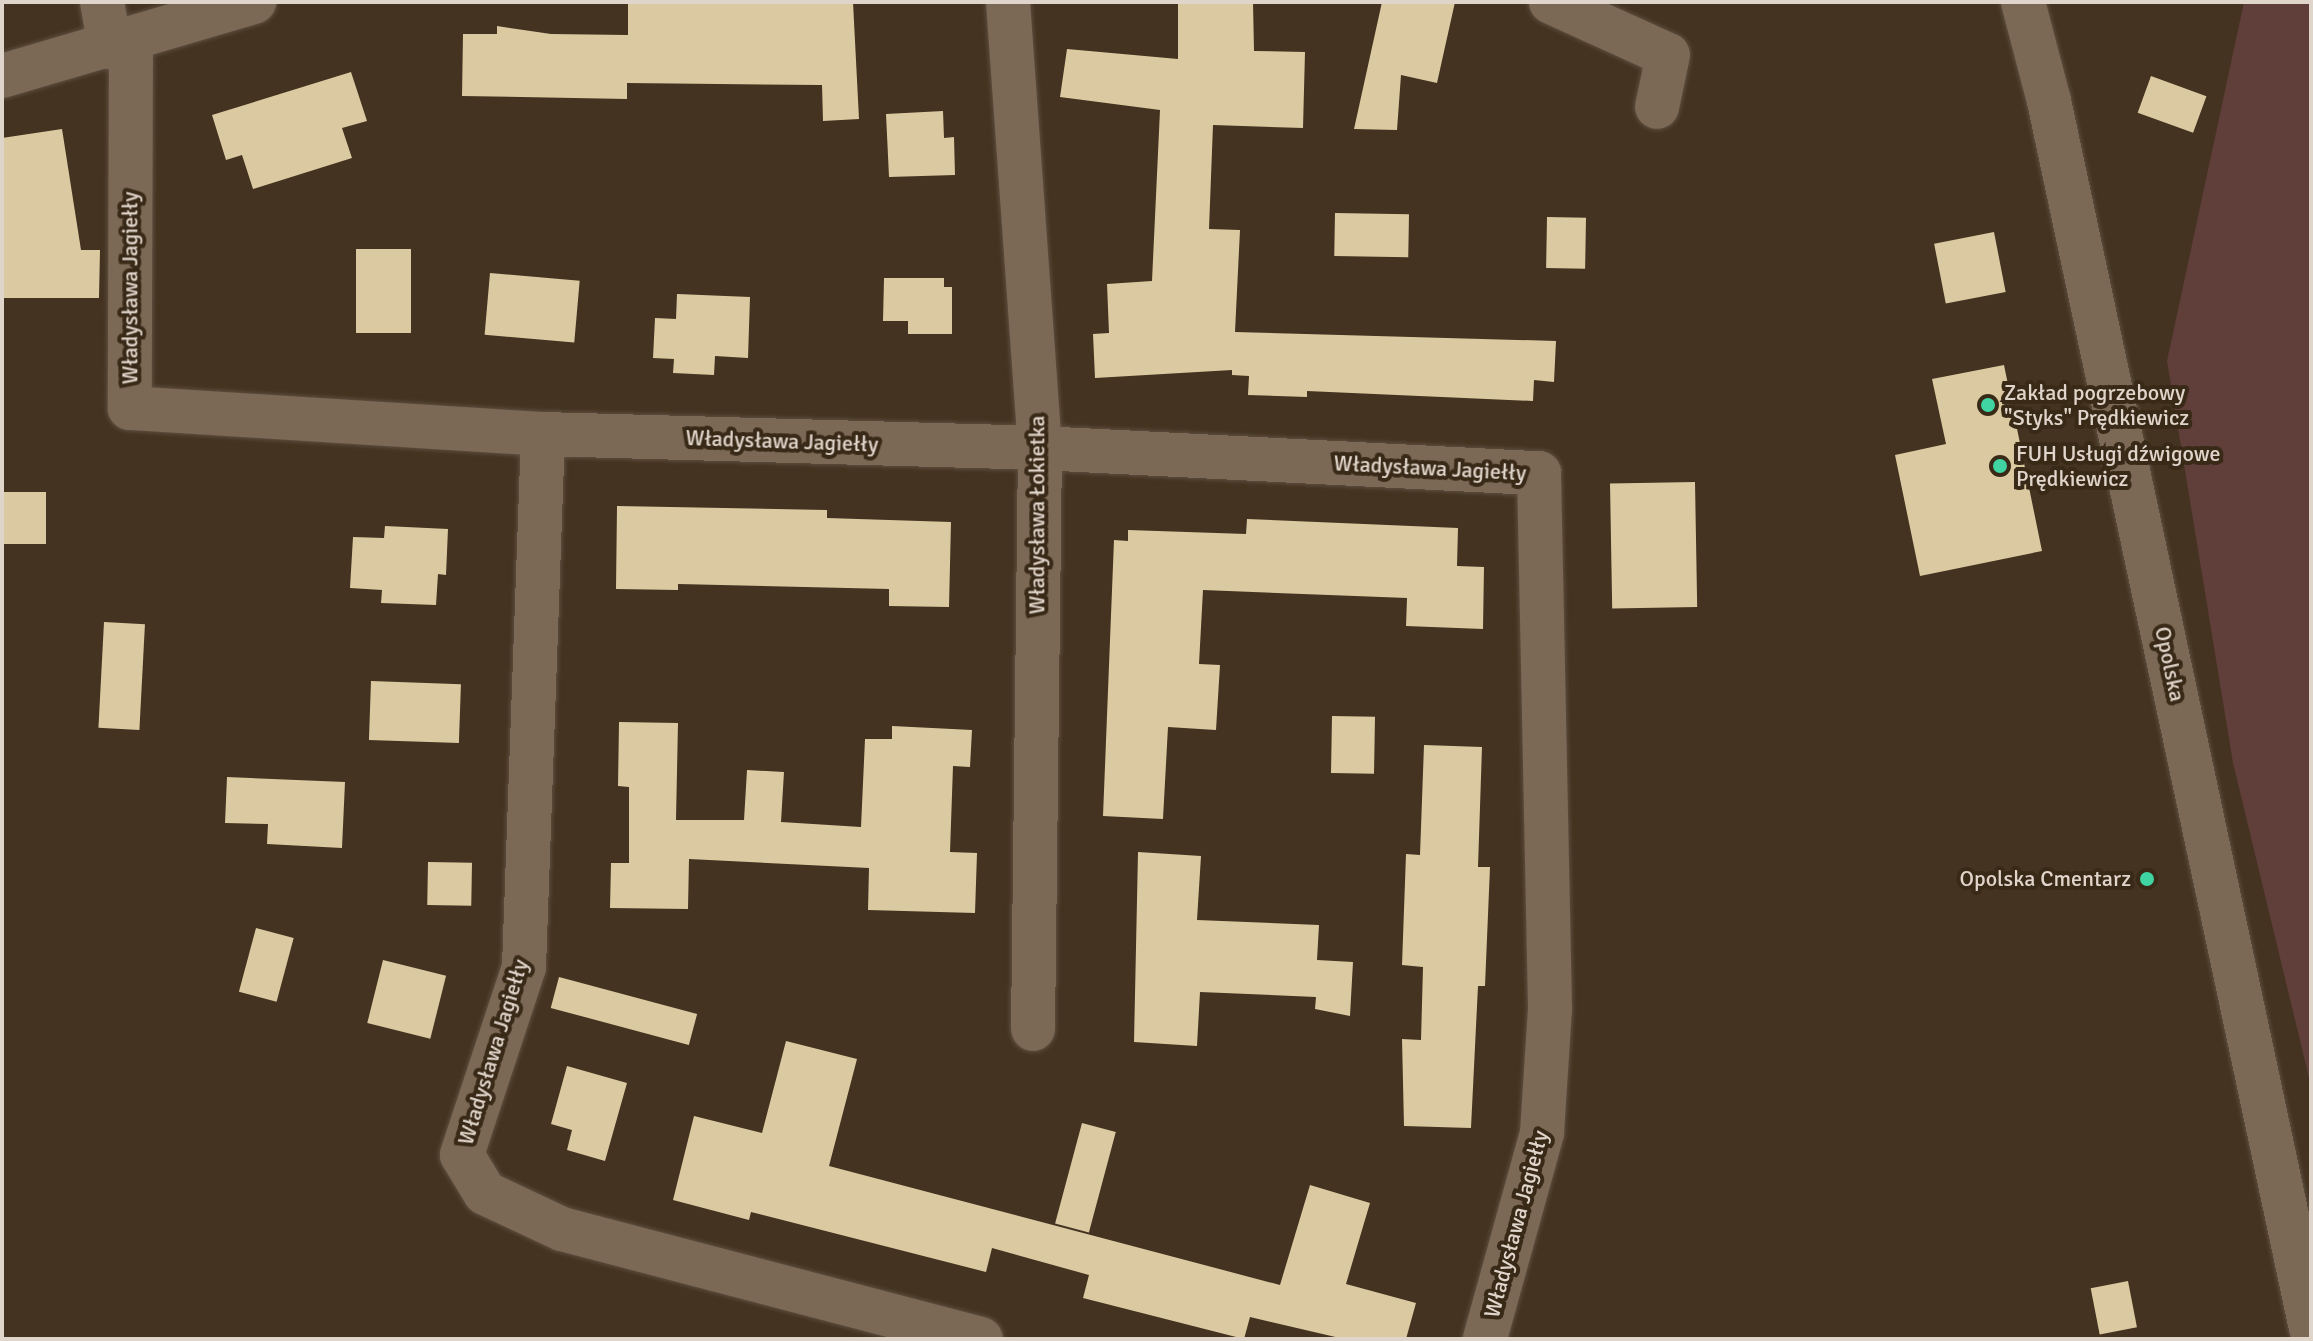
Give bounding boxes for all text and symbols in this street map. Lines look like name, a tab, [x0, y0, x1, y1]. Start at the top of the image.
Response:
street label: Władysława Jagiełły	[117, 192, 143, 384]
place label: Zakład pogrzebowy "Styks" Prędkiewicz	[2004, 379, 2189, 430]
marker: Zakład pogrzebowy "Styks" Prędkiewicz	[1979, 396, 1997, 414]
street label: Władysława Łokietka	[1024, 416, 1050, 614]
street label: Władysława Jagiełły	[685, 424, 879, 458]
place label: FUH Usługi dźwigowe Prędkiewicz	[2016, 440, 2220, 492]
street label: Władysława Jagiełły	[1333, 450, 1527, 486]
marker: FUH Usługi dźwigowe Prędkiewicz	[1991, 457, 2009, 475]
street label: Opolska	[2149, 624, 2191, 704]
place label: Opolska Cmentarz	[1960, 866, 2131, 892]
marker: Opolska Cmentarz	[2138, 870, 2156, 888]
street label: Władysława Jagiełły	[452, 956, 534, 1148]
street label: Władysława Jagiełły	[1478, 1127, 1554, 1321]

